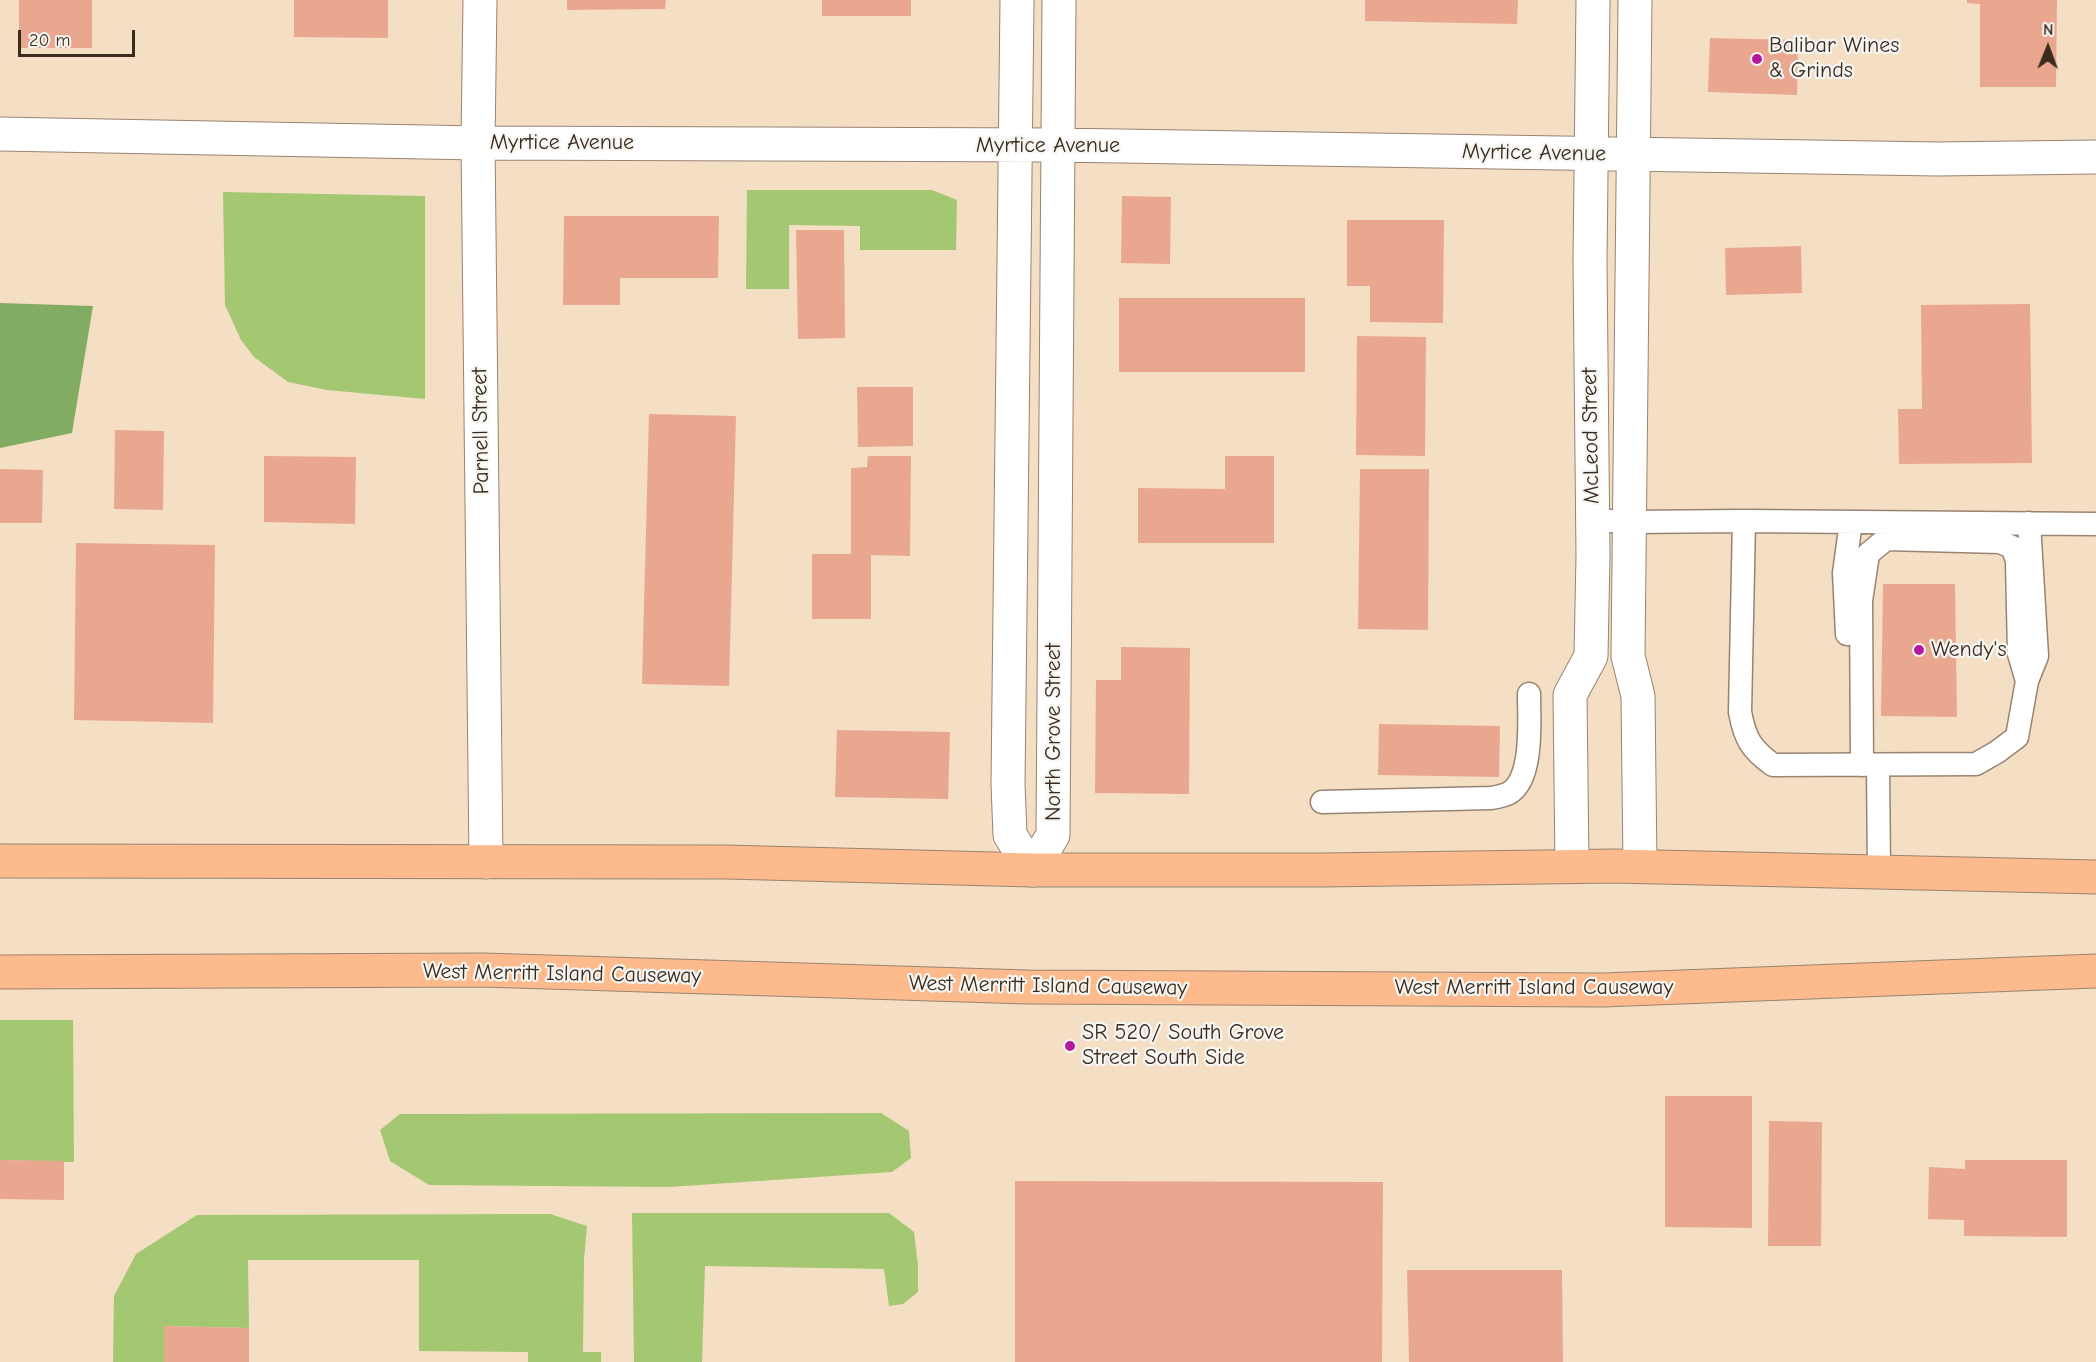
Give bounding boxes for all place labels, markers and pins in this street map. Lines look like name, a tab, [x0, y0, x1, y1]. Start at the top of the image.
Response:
place label: Balibar Wines & Grinds	[1769, 33, 1899, 84]
marker: Balibar Wines & Grinds	[1750, 52, 1764, 66]
place label: Wendy's	[1931, 637, 2007, 663]
marker: Wendy's	[1912, 643, 1926, 657]
place label: SR 520/ South Grove Street South Side	[1082, 1020, 1284, 1072]
marker: SR 520/ South Grove Street South Side	[1063, 1039, 1077, 1053]

